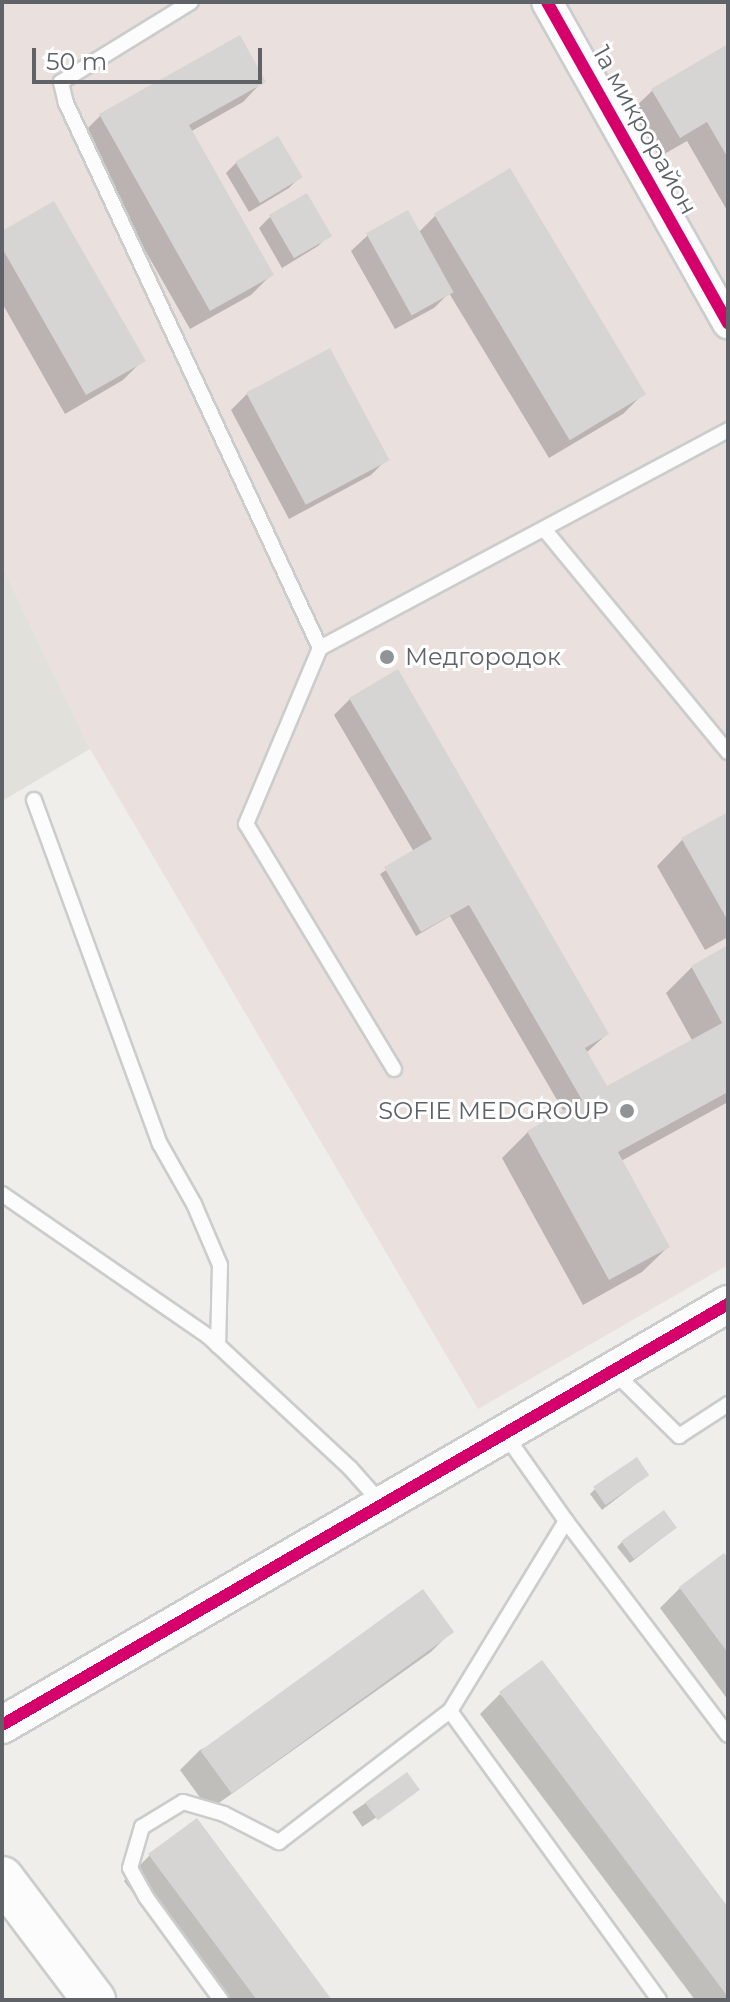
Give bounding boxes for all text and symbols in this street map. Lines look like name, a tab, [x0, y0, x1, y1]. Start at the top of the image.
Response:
scale bar	[36, 32, 266, 82]
street label: 1а микрорайон	[587, 41, 703, 219]
text: 50 m	[46, 47, 107, 76]
place label: Медгородок	[405, 643, 561, 671]
marker: Медгородок	[376, 646, 398, 668]
place label: SOFIE MEDGROUP	[378, 1097, 609, 1125]
marker: SOFIE MEDGROUP	[616, 1100, 638, 1122]

